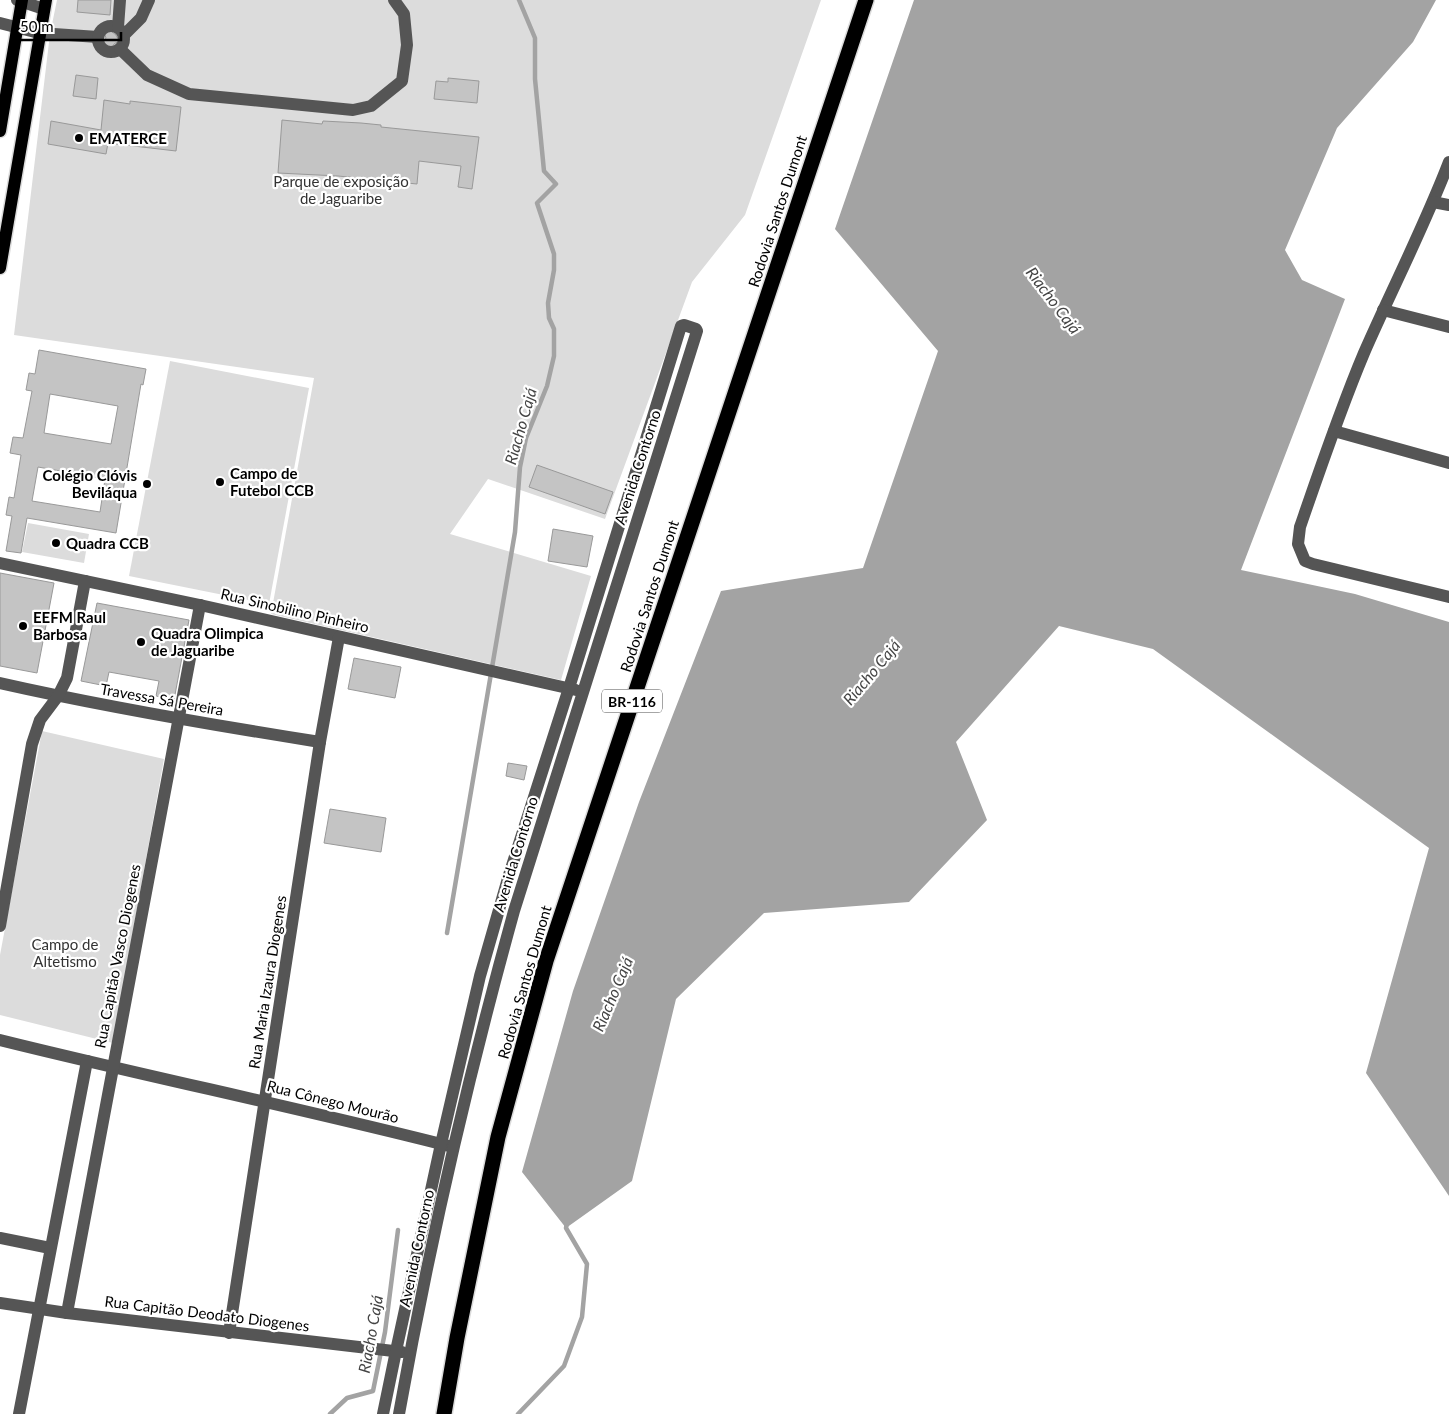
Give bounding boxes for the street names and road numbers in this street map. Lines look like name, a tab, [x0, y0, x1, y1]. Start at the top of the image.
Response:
street label: Rodovia Santos Dumont	[744, 132, 810, 289]
street label: Avenida Contorno	[610, 407, 664, 527]
street label: Rodovia Santos Dumont	[616, 517, 682, 674]
street label: Rua Sinobilino Pinheiro	[219, 584, 371, 636]
street label: Travessa Sá Pereira	[99, 679, 225, 719]
road number: BR-116	[602, 689, 662, 712]
street label: Avenida Contorno	[489, 794, 541, 914]
street label: Rua Capitão Vasco Diogenes	[90, 863, 144, 1049]
street label: Rua Maria Izaura Diogenes	[244, 894, 290, 1070]
street label: Rodovia Santos Dumont	[493, 903, 555, 1061]
street label: Rua Cônego Mourão	[265, 1076, 401, 1126]
street label: Avenida Contorno	[395, 1188, 437, 1308]
street label: Rua Capitão Deodato Diogenes	[104, 1291, 310, 1335]

